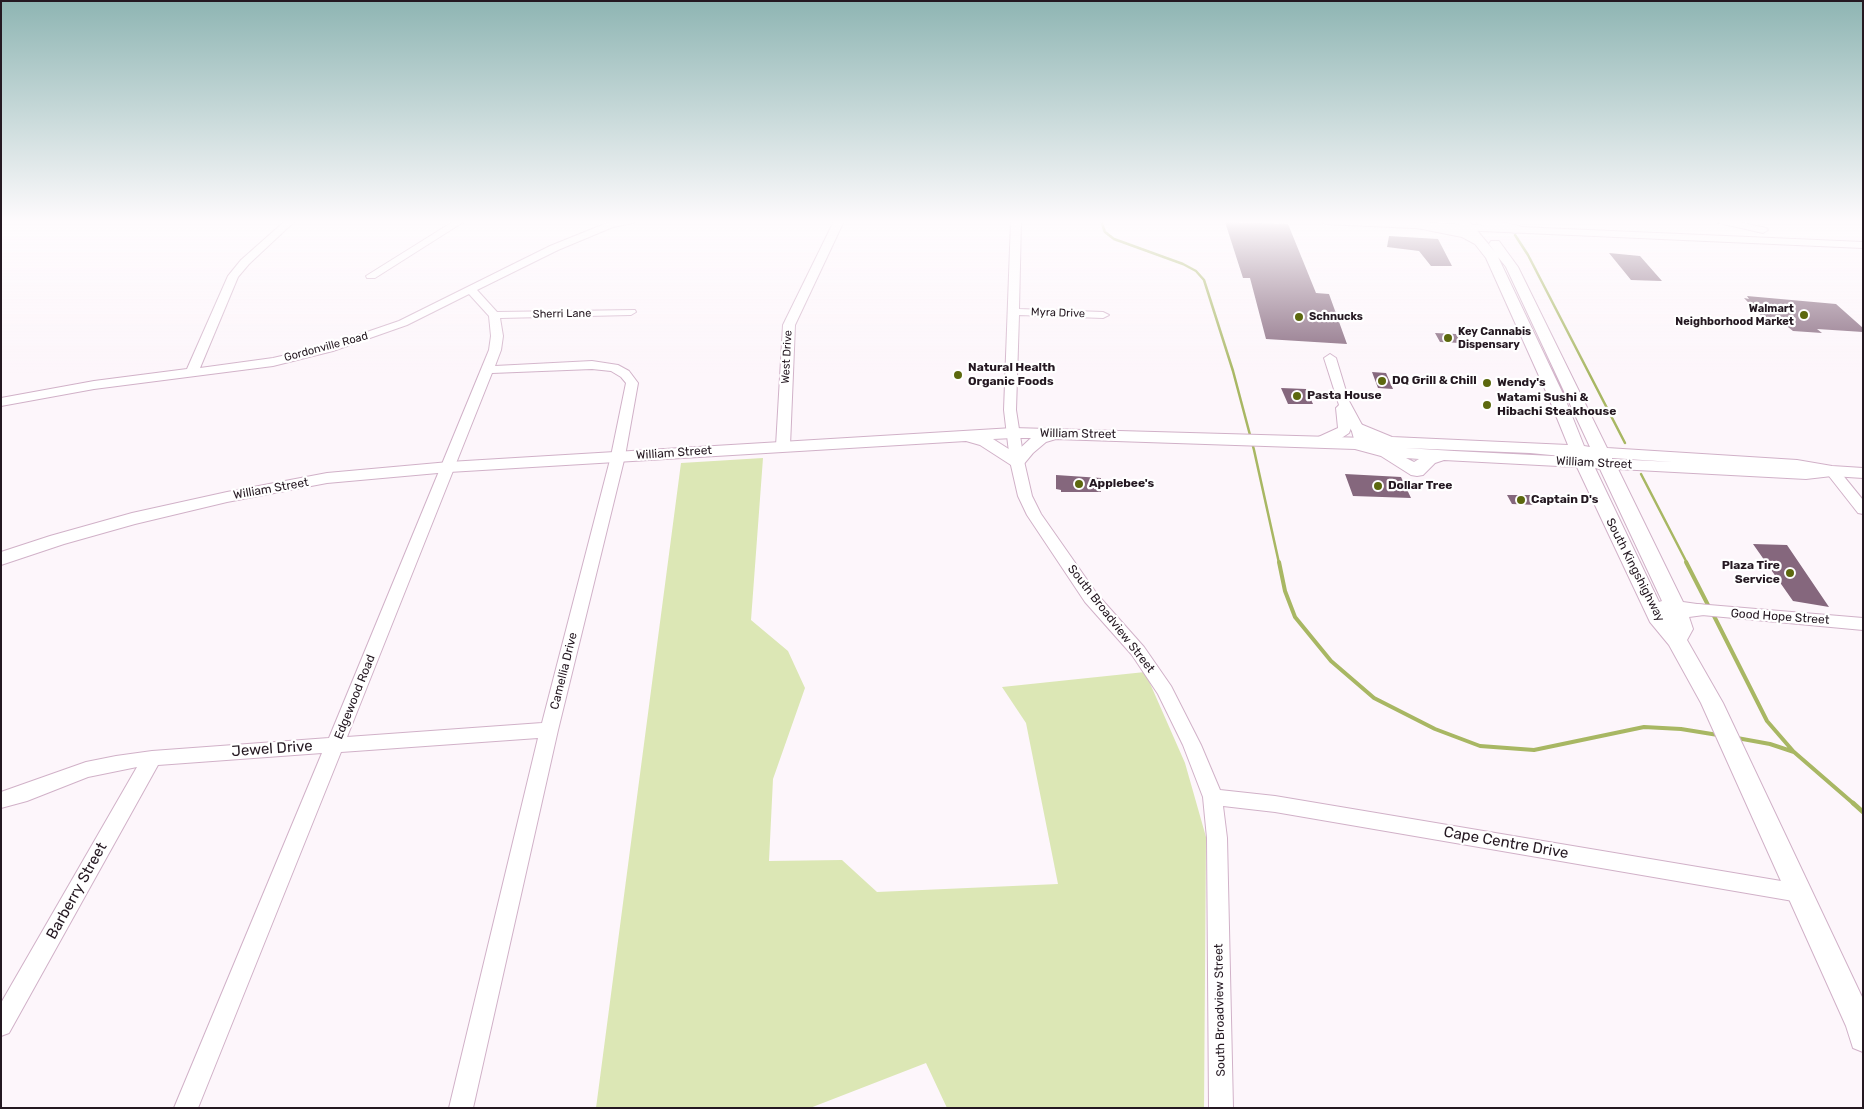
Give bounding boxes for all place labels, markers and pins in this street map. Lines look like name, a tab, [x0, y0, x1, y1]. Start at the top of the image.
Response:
place label: Walmart Neighborhood Market	[1675, 302, 1794, 328]
marker: Walmart Neighborhood Market	[1798, 309, 1810, 321]
place label: Schnucks	[1309, 310, 1363, 324]
marker: Schnucks	[1293, 311, 1305, 323]
place label: Key Cannabis Dispensary	[1458, 325, 1531, 351]
marker: Key Cannabis Dispensary	[1442, 332, 1454, 344]
place label: Natural Health Organic Foods	[968, 361, 1055, 389]
marker: Natural Health Organic Foods	[952, 369, 964, 381]
place label: DQ Grill & Chill	[1392, 374, 1477, 388]
marker: DQ Grill & Chill	[1376, 375, 1388, 387]
place label: Wendy's	[1497, 376, 1546, 390]
marker: Wendy's	[1481, 377, 1493, 389]
place label: Pasta House	[1307, 389, 1382, 403]
marker: Pasta House	[1291, 390, 1303, 402]
place label: Watami Sushi & Hibachi Steakhouse	[1497, 391, 1616, 419]
marker: Watami Sushi & Hibachi Steakhouse	[1481, 399, 1493, 411]
place label: Applebee's	[1089, 477, 1154, 491]
marker: Applebee's	[1073, 478, 1085, 490]
place label: Dollar Tree	[1388, 479, 1452, 493]
marker: Dollar Tree	[1372, 480, 1384, 492]
place label: Captain D's	[1531, 493, 1598, 507]
marker: Captain D's	[1515, 494, 1527, 506]
place label: Plaza Tire Service	[1722, 559, 1780, 587]
marker: Plaza Tire Service	[1784, 567, 1796, 579]

